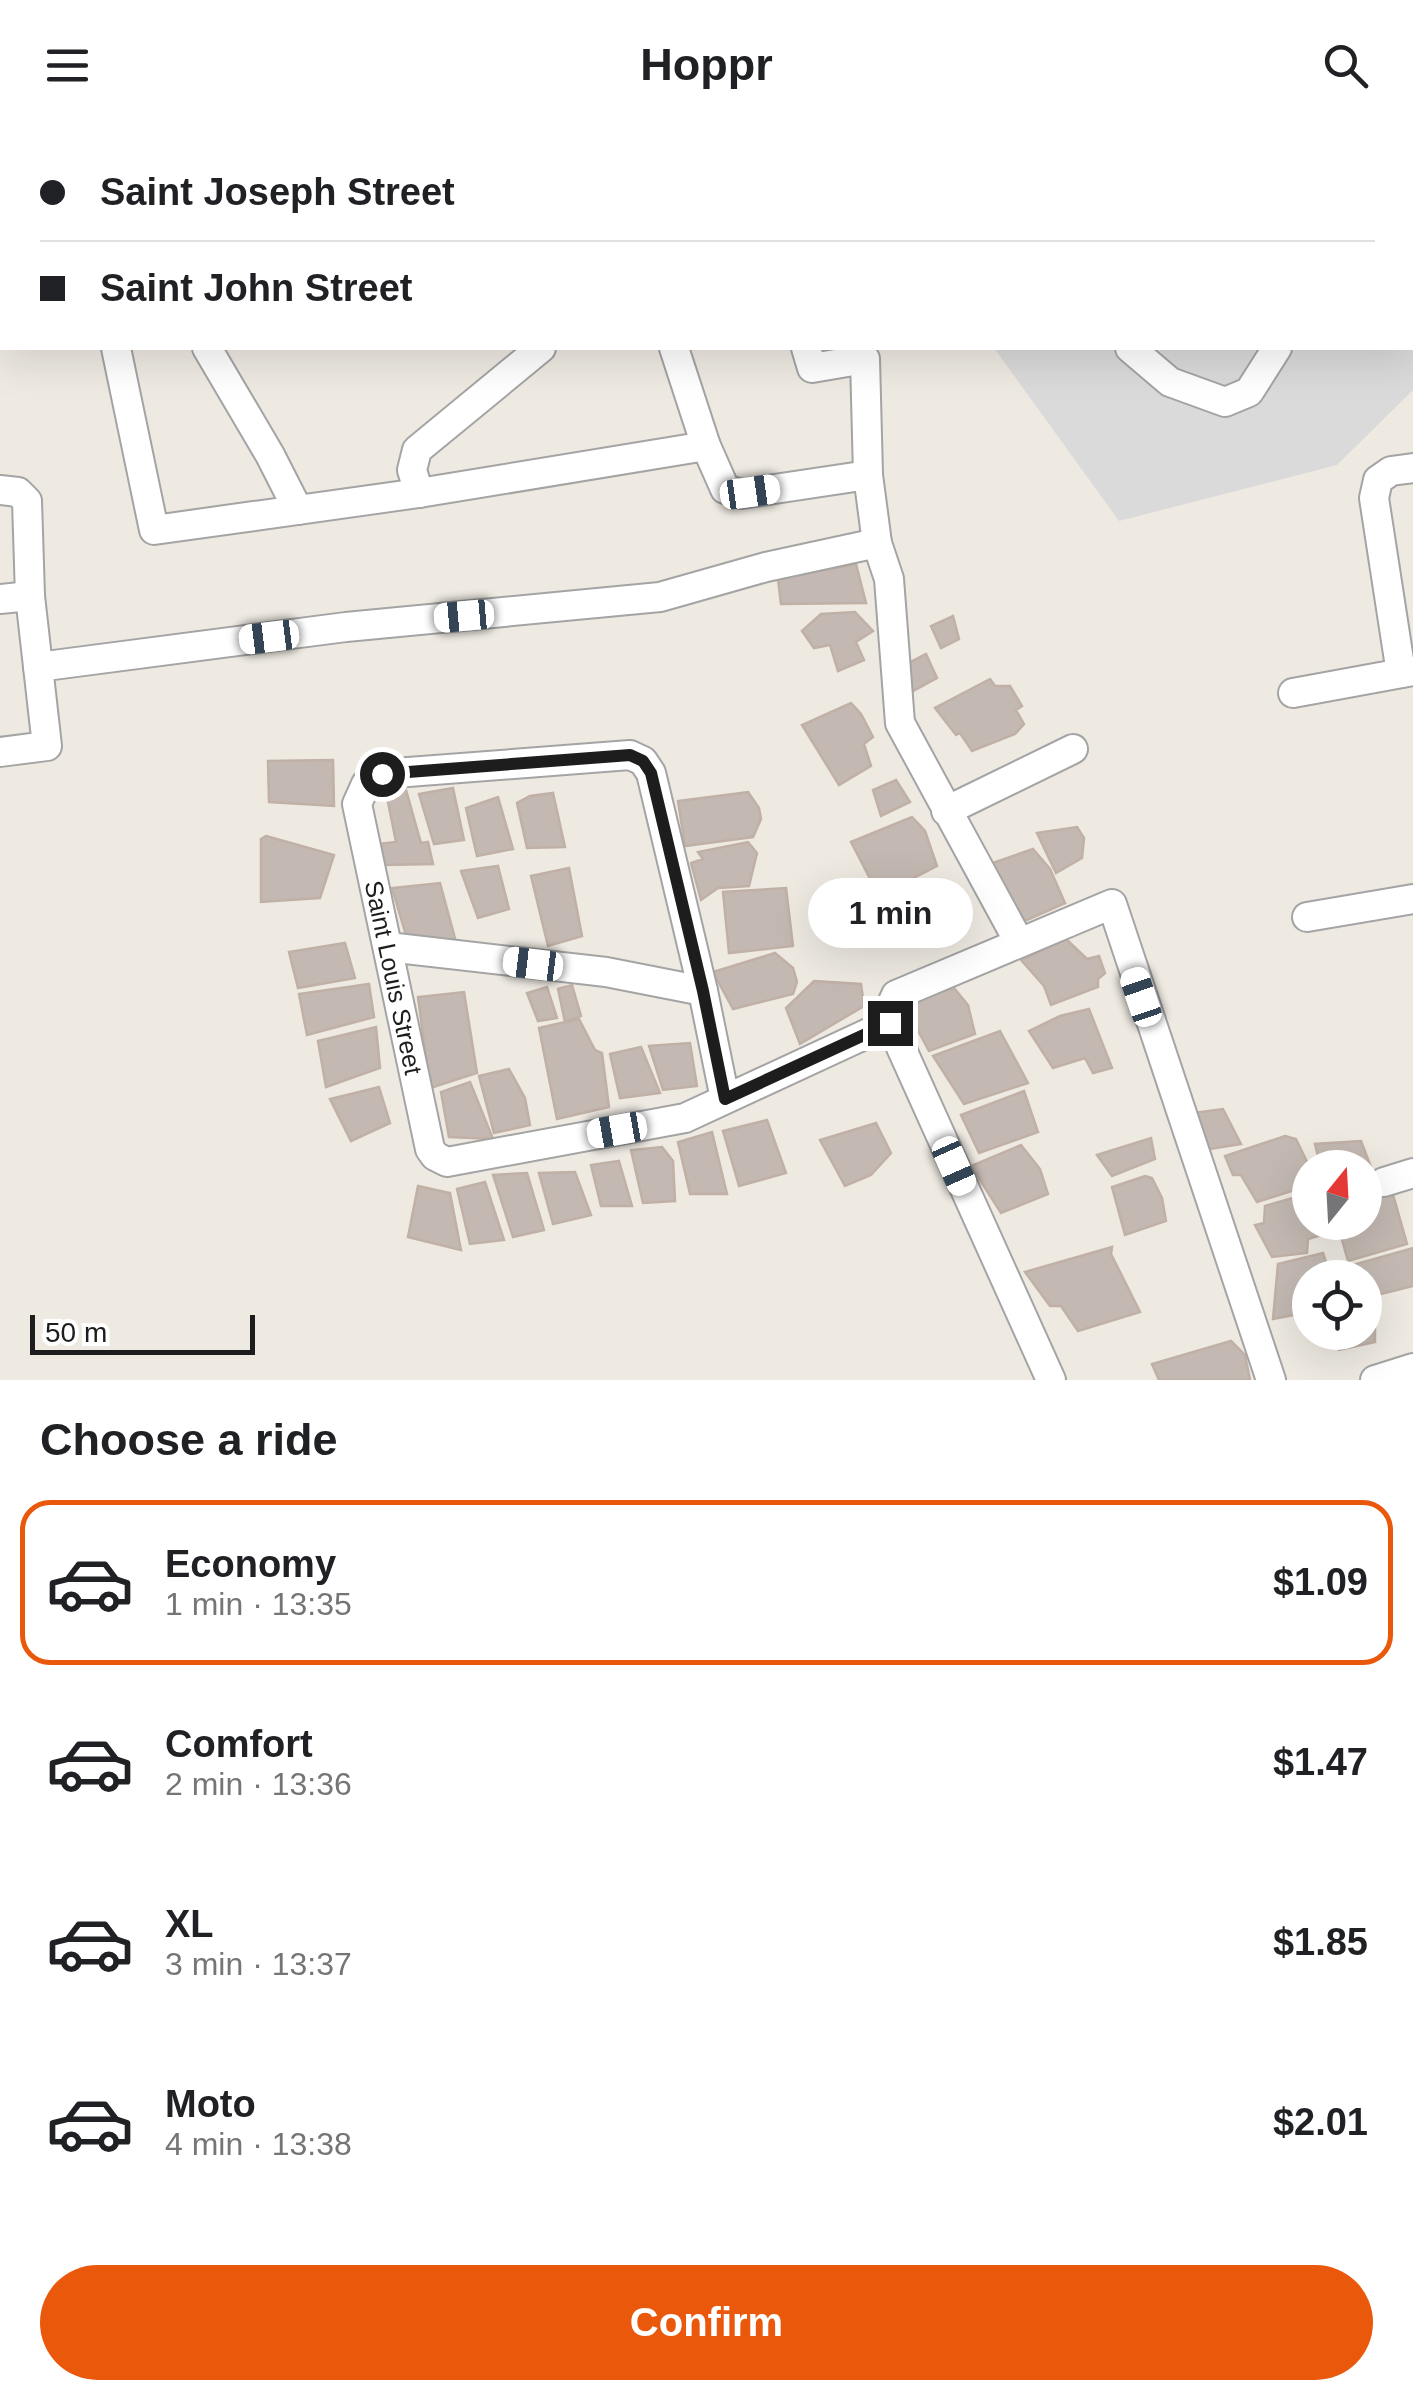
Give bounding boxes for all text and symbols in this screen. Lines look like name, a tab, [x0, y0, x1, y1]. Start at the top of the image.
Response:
icon: menu	[40, 38, 95, 93]
icon: search	[1318, 38, 1373, 93]
text: Hoppr	[640, 39, 773, 90]
text: Saint Joseph Street	[100, 171, 455, 213]
text: Saint John Street	[100, 267, 413, 309]
car	[718, 473, 782, 511]
car	[433, 598, 495, 634]
car	[237, 618, 301, 656]
route start	[360, 752, 405, 797]
street label: Saint Louis Street	[360, 878, 428, 1077]
callout: 1 min	[808, 878, 972, 948]
text: 1 min	[849, 895, 932, 931]
car	[501, 945, 565, 983]
car	[1117, 964, 1165, 1030]
route end	[868, 1001, 913, 1046]
car	[585, 1110, 649, 1150]
car	[928, 1132, 980, 1200]
north arrow	[1292, 1150, 1382, 1240]
map controls	[1292, 1150, 1382, 1350]
button: locate	[1292, 1260, 1382, 1350]
scale bar	[30, 1310, 255, 1354]
text: 50 m	[45, 1317, 107, 1348]
text: Choose a ride	[40, 1414, 338, 1465]
icon: car	[45, 1538, 135, 1628]
text: Economy	[165, 1543, 336, 1585]
text: $1.09	[1273, 1561, 1368, 1603]
text: 1 min · 13:35	[165, 1586, 352, 1622]
icon: car	[45, 1718, 135, 1808]
text: Comfort	[165, 1723, 313, 1765]
text: $1.47	[1273, 1741, 1368, 1783]
text: 2 min · 13:36	[165, 1766, 352, 1802]
icon: car	[45, 1898, 135, 1988]
text: XL	[165, 1903, 214, 1945]
text: $1.85	[1273, 1921, 1368, 1963]
text: 3 min · 13:37	[165, 1946, 352, 1982]
icon: car	[45, 2078, 135, 2168]
text: Moto	[165, 2083, 256, 2125]
text: $2.01	[1273, 2101, 1368, 2143]
text: 4 min · 13:38	[165, 2126, 352, 2162]
button: Confirm	[40, 2265, 1373, 2380]

